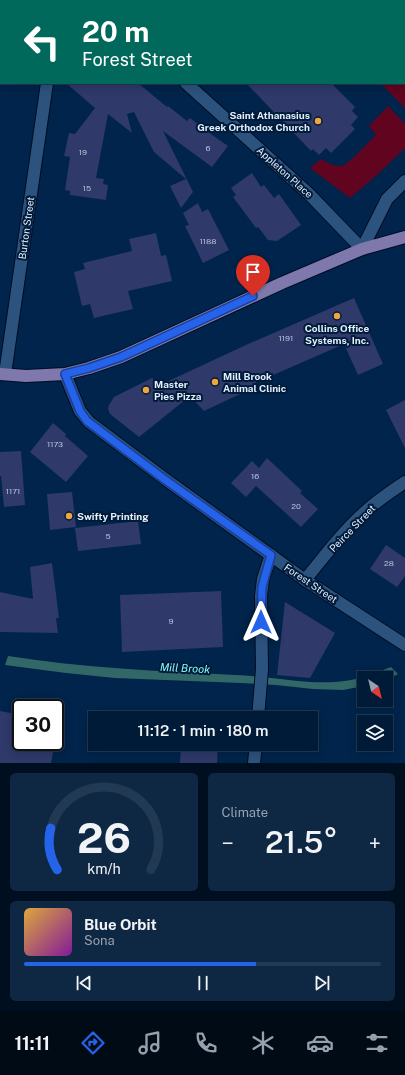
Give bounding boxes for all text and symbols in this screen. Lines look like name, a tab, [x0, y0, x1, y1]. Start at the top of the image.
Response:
text: 20 m	[82, 15, 149, 48]
icon: left	[16, 16, 68, 68]
text: Forest Street	[82, 49, 192, 70]
place label: Saint Athanasius Greek Orthodox Church	[197, 109, 310, 133]
marker: Saint Athanasius Greek Orthodox Church	[313, 116, 323, 126]
house number: 6	[206, 143, 211, 153]
street label: Appleton Place	[255, 144, 316, 200]
house number: 19	[79, 147, 87, 157]
house number: 15	[83, 183, 91, 193]
street label: Burton Street	[16, 196, 36, 260]
house number: 1188	[200, 236, 216, 246]
pin	[236, 255, 270, 296]
icon: arrive	[242, 261, 264, 283]
marker: Collins Office Systems, Inc.	[332, 311, 342, 321]
place label: Collins Office Systems, Inc.	[305, 322, 370, 346]
house number: 1191	[279, 333, 293, 343]
place label: Mill Brook Animal Clinic	[223, 370, 287, 394]
marker: Mill Brook Animal Clinic	[210, 377, 220, 387]
place label: Master Pies Pizza	[154, 378, 202, 402]
marker: Master Pies Pizza	[141, 385, 151, 395]
house number: 1173	[47, 439, 63, 449]
house number: 16	[251, 471, 259, 481]
house number: 1171	[6, 486, 20, 496]
house number: 20	[291, 501, 301, 511]
street label: Peirce Street	[327, 502, 378, 554]
place label: Swifty Printing	[77, 510, 149, 522]
marker: Swifty Printing	[64, 511, 74, 521]
house number: 5	[105, 531, 111, 541]
house number: 28	[384, 558, 394, 568]
street label: Forest Street	[282, 561, 340, 605]
position arrow	[240, 601, 282, 643]
house number: 9	[169, 616, 174, 626]
water label: Mill Brook	[160, 661, 210, 675]
north arrow	[357, 671, 393, 707]
map controls	[357, 671, 393, 751]
speed limit sign: 30	[12, 699, 64, 751]
button: layers	[357, 715, 393, 751]
text: 11:12 · 1 min · 180 m	[137, 722, 269, 739]
text: Climate	[222, 805, 268, 820]
text: 26	[77, 813, 131, 862]
text: 21.5°	[265, 824, 337, 860]
text: −	[222, 830, 234, 856]
text: +	[369, 830, 381, 856]
text: km/h	[87, 860, 121, 877]
text: Blue Orbit	[84, 916, 157, 933]
text: Sona	[84, 933, 115, 948]
icon: previous	[73, 972, 95, 994]
icon: pause	[192, 972, 214, 994]
icon: next	[311, 972, 333, 994]
icon: directions	[79, 1029, 107, 1057]
icon: music	[136, 1029, 164, 1057]
icon: phone	[192, 1029, 220, 1057]
icon: climate	[249, 1029, 277, 1057]
icon: car	[306, 1029, 334, 1057]
icon: filters	[363, 1029, 391, 1057]
text: 11:11	[14, 1033, 50, 1054]

